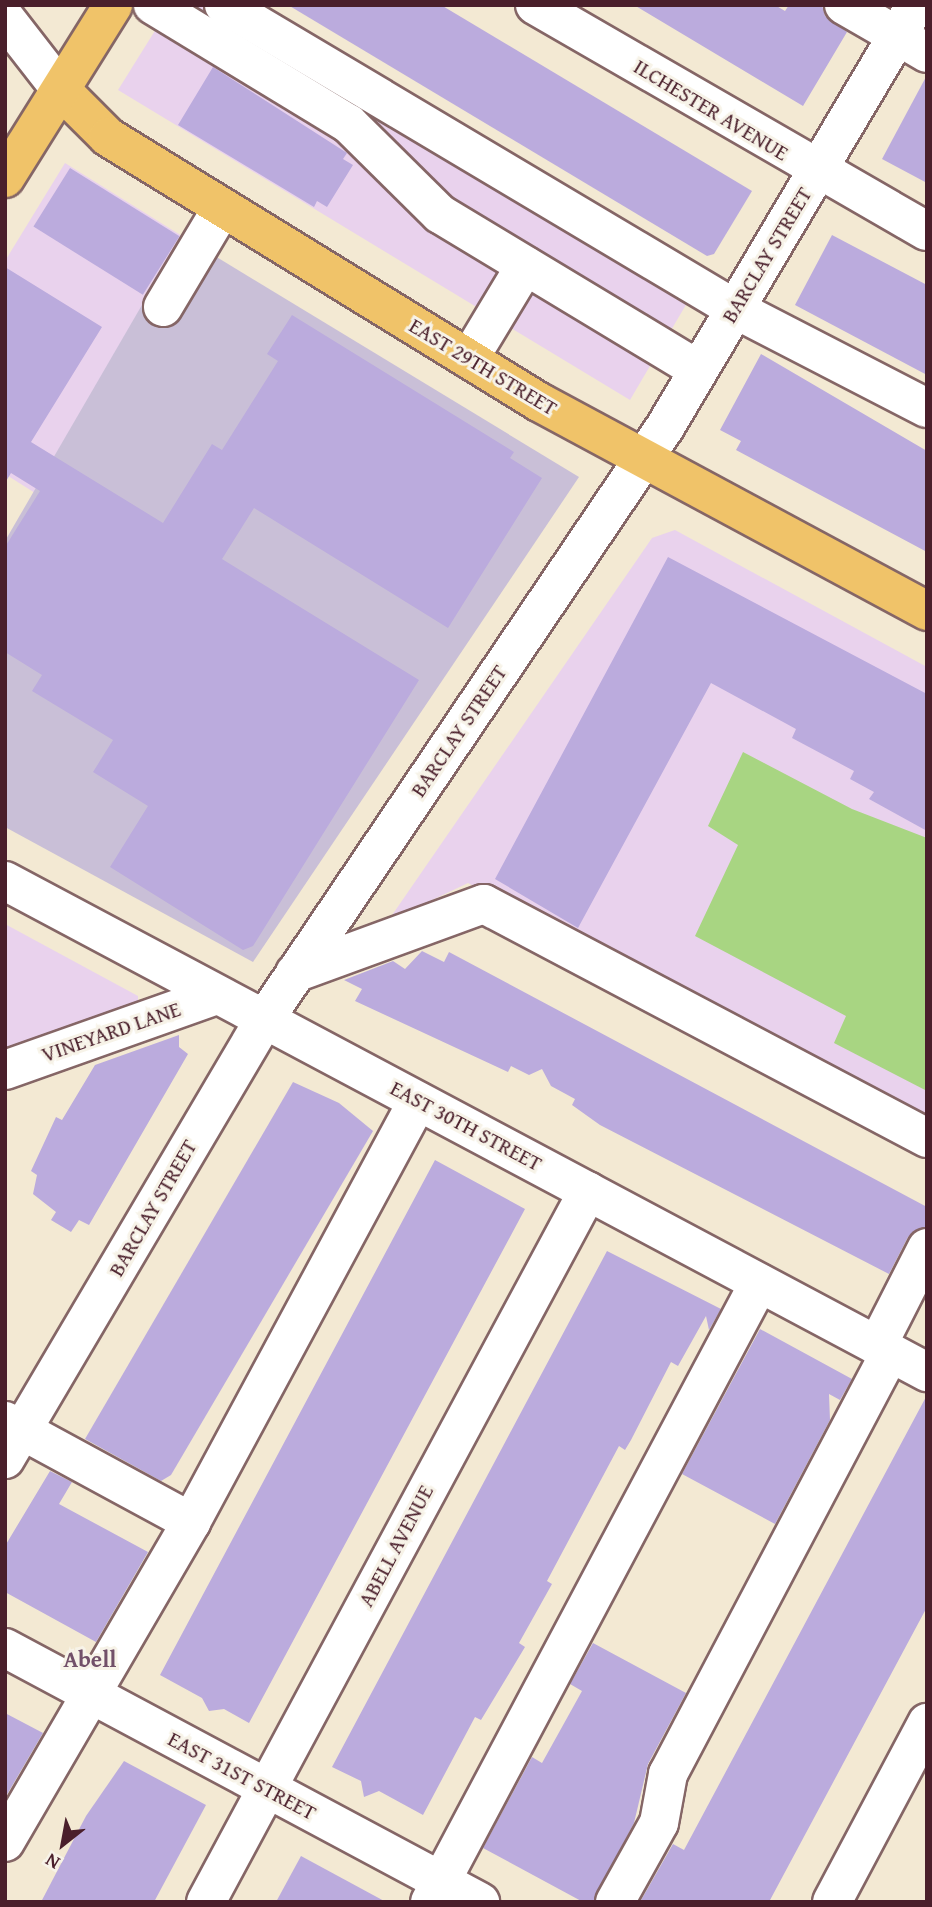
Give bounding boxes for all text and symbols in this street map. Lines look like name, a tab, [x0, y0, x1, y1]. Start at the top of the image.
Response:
street label: ILCHESTER AVENUE	[629, 54, 793, 166]
street label: BARCLAY STREET	[717, 183, 817, 327]
street label: EAST 29TH STREET	[405, 313, 561, 421]
street label: BARCLAY STREET	[406, 660, 512, 802]
street label: VINEYARD LANE	[38, 996, 184, 1068]
street label: EAST 30TH STREET	[386, 1076, 546, 1176]
street label: BARCLAY STREET	[104, 1135, 202, 1281]
street label: ABELL AVENUE	[353, 1481, 439, 1611]
district label: Abell	[64, 1645, 116, 1673]
street label: EAST 31ST STREET	[164, 1726, 320, 1826]
north arrow	[28, 1809, 98, 1879]
text: N	[40, 1847, 65, 1877]

